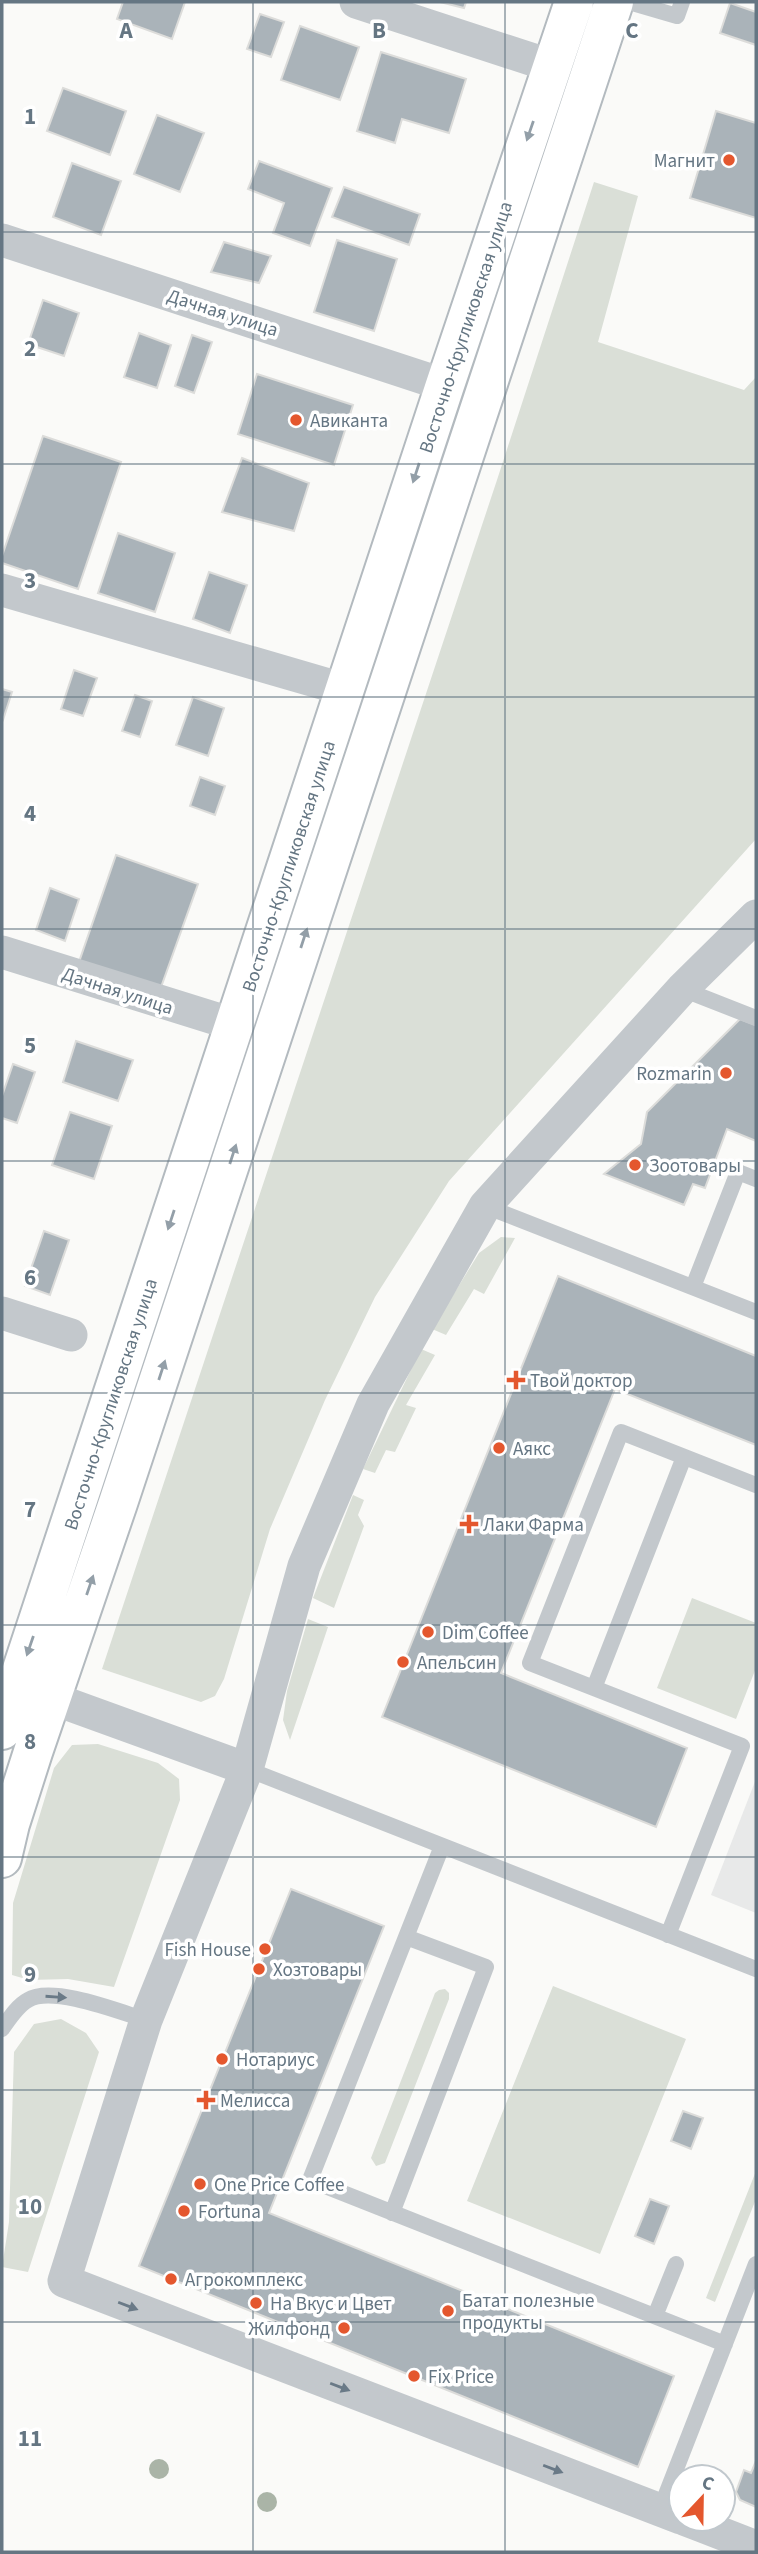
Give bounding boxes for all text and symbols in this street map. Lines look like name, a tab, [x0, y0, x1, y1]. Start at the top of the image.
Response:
text: A	[118, 14, 133, 47]
text: B	[372, 14, 386, 47]
text: C	[625, 14, 639, 47]
text: 1	[24, 100, 36, 133]
one-way arrow	[524, 121, 535, 142]
place label: Магнит	[654, 148, 715, 175]
marker: Магнит	[721, 152, 737, 168]
street label: Восточно-Кругликовская улица	[413, 198, 520, 457]
street label: Дачная улица	[164, 283, 281, 344]
text: 2	[24, 332, 36, 365]
place label: Авиканта	[310, 408, 388, 435]
marker: Авиканта	[288, 412, 304, 428]
one-way arrow	[411, 463, 421, 484]
text: 3	[24, 564, 36, 597]
street label: Восточно-Кругликовская улица	[236, 737, 343, 996]
text: 4	[24, 797, 36, 830]
one-way arrow	[299, 927, 310, 948]
street label: Дачная улица	[59, 961, 176, 1022]
text: 5	[24, 1029, 36, 1062]
place label: Rozmarin	[636, 1061, 712, 1088]
marker: Rozmarin	[718, 1065, 734, 1081]
one-way arrow	[228, 1143, 239, 1164]
place label: Зоотовары	[649, 1153, 741, 1180]
marker: Зоотовары	[627, 1157, 643, 1173]
one-way arrow	[165, 1210, 176, 1231]
text: 6	[24, 1261, 36, 1294]
street label: Восточно-Кругликовская улица	[58, 1275, 165, 1534]
one-way arrow	[157, 1359, 167, 1380]
place label: Твой доктор	[530, 1368, 633, 1395]
marker: Твой доктор	[508, 1372, 524, 1388]
place label: Аякс	[513, 1436, 551, 1463]
marker: Аякс	[491, 1440, 507, 1456]
text: 7	[24, 1493, 36, 1526]
place label: Лаки Фарма	[483, 1512, 584, 1539]
marker: Лаки Фарма	[461, 1516, 477, 1532]
one-way arrow	[85, 1575, 96, 1596]
place label: Dim Coffee	[442, 1620, 529, 1647]
marker: Dim Coffee	[420, 1624, 436, 1640]
one-way arrow	[24, 1635, 35, 1656]
place label: Апельсин	[417, 1650, 497, 1677]
marker: Апельсин	[395, 1654, 411, 1670]
text: 8	[24, 1725, 36, 1758]
place label: Fish House	[164, 1937, 251, 1964]
marker: Fish House	[257, 1941, 273, 1957]
place label: Хозтовары	[273, 1957, 362, 1984]
text: 9	[24, 1958, 36, 1991]
marker: Хозтовары	[251, 1961, 267, 1977]
one-way arrow	[45, 1992, 67, 2003]
place label: Нотариус	[236, 2047, 315, 2074]
marker: Нотариус	[214, 2051, 230, 2067]
place label: Мелисса	[220, 2088, 290, 2115]
marker: Мелисса	[198, 2092, 214, 2108]
place label: One Price Coffee	[214, 2172, 344, 2199]
marker: One Price Coffee	[192, 2176, 208, 2192]
text: 10	[18, 2190, 42, 2223]
place label: Fortuna	[198, 2199, 261, 2226]
marker: Fortuna	[176, 2203, 192, 2219]
place label: Агрокомплекс	[185, 2267, 303, 2294]
marker: Агрокомплекс	[163, 2271, 179, 2287]
place label: Батат полезные продукты	[462, 2288, 594, 2337]
place label: На Вкус и Цвет	[270, 2291, 392, 2318]
marker: На Вкус и Цвет	[248, 2295, 264, 2311]
one-way arrow	[117, 2301, 138, 2312]
marker: Батат полезные продукты	[440, 2303, 456, 2319]
place label: Жилфонд	[248, 2316, 330, 2343]
marker: Жилфонд	[336, 2320, 352, 2336]
place label: Fix Price	[428, 2364, 494, 2391]
marker: Fix Price	[406, 2368, 422, 2384]
one-way arrow	[330, 2382, 351, 2393]
text: 11	[18, 2422, 42, 2455]
one-way arrow	[542, 2463, 563, 2474]
north arrow	[667, 2463, 737, 2533]
text: С	[698, 2469, 718, 2498]

